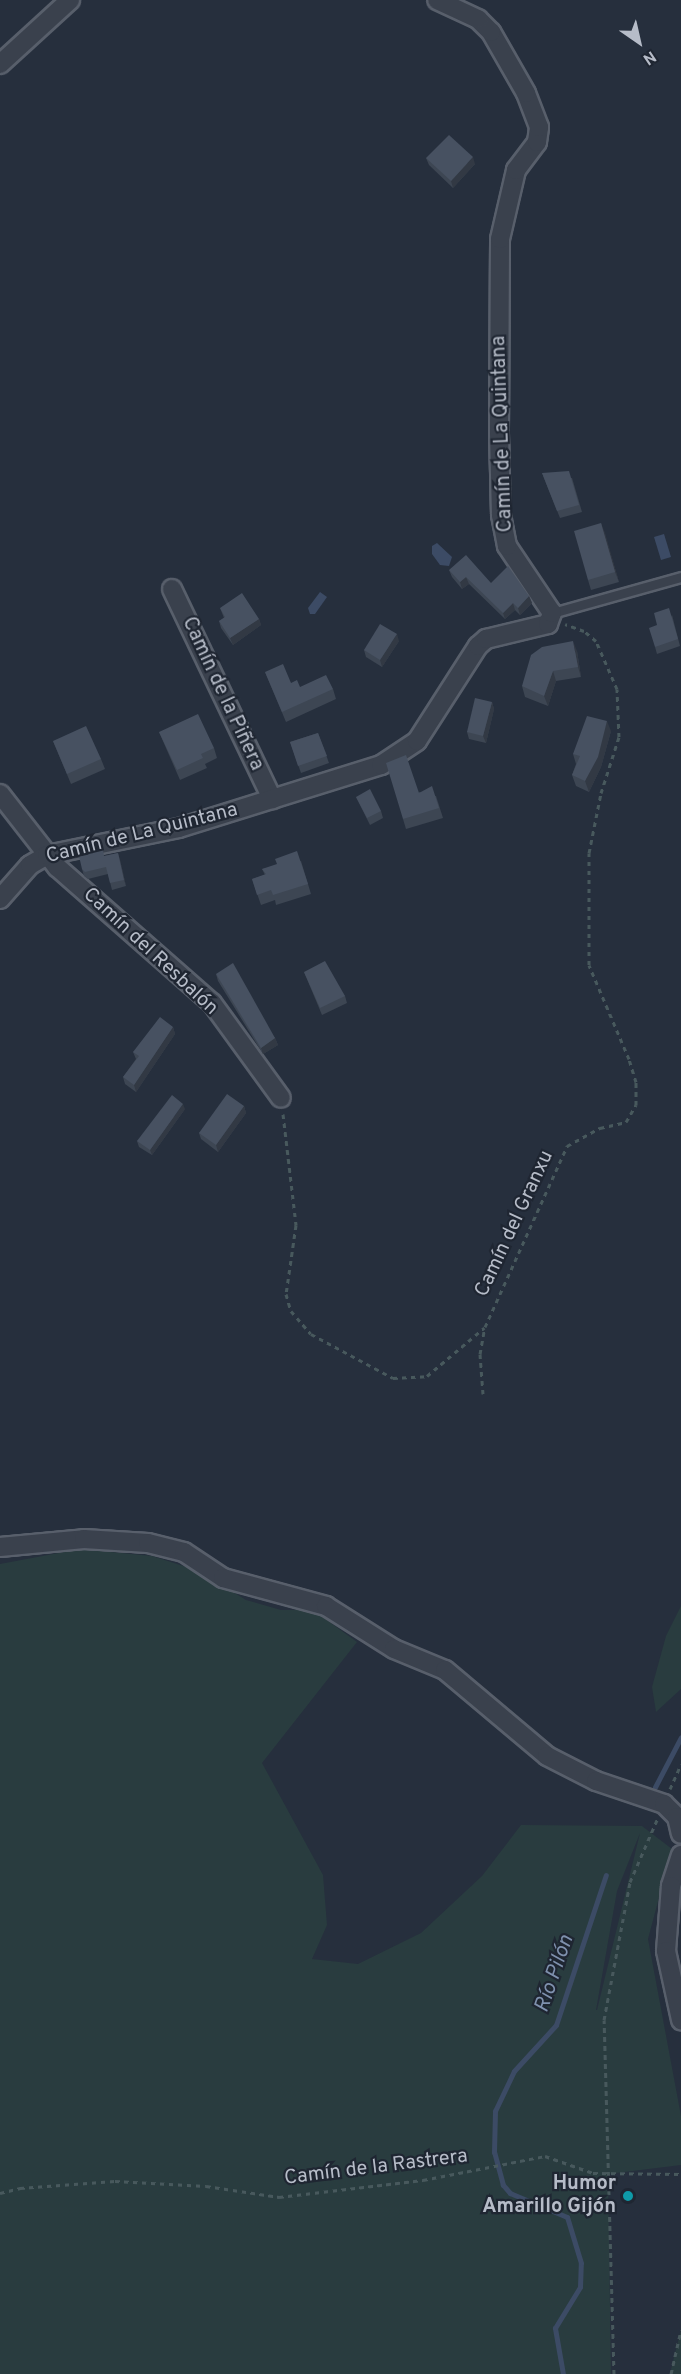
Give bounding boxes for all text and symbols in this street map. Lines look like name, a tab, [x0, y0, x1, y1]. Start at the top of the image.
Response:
north arrow	[609, 12, 669, 72]
text: N	[639, 45, 659, 68]
street label: Camín de La Quintana	[488, 335, 518, 533]
street label: Camín de la Piñera	[176, 613, 268, 775]
street label: Camín de La Quintana	[44, 799, 240, 869]
street label: Camín del Resbalón	[77, 883, 223, 1021]
street label: Camín del Granxu	[471, 1147, 559, 1301]
water label: Río Pilón	[530, 1932, 580, 2016]
street label: Camín de la Rastrera	[283, 2145, 469, 2191]
place label: Humor Amarillo Gijón	[482, 2172, 616, 2219]
marker: Humor Amarillo Gijón	[621, 2189, 635, 2203]

